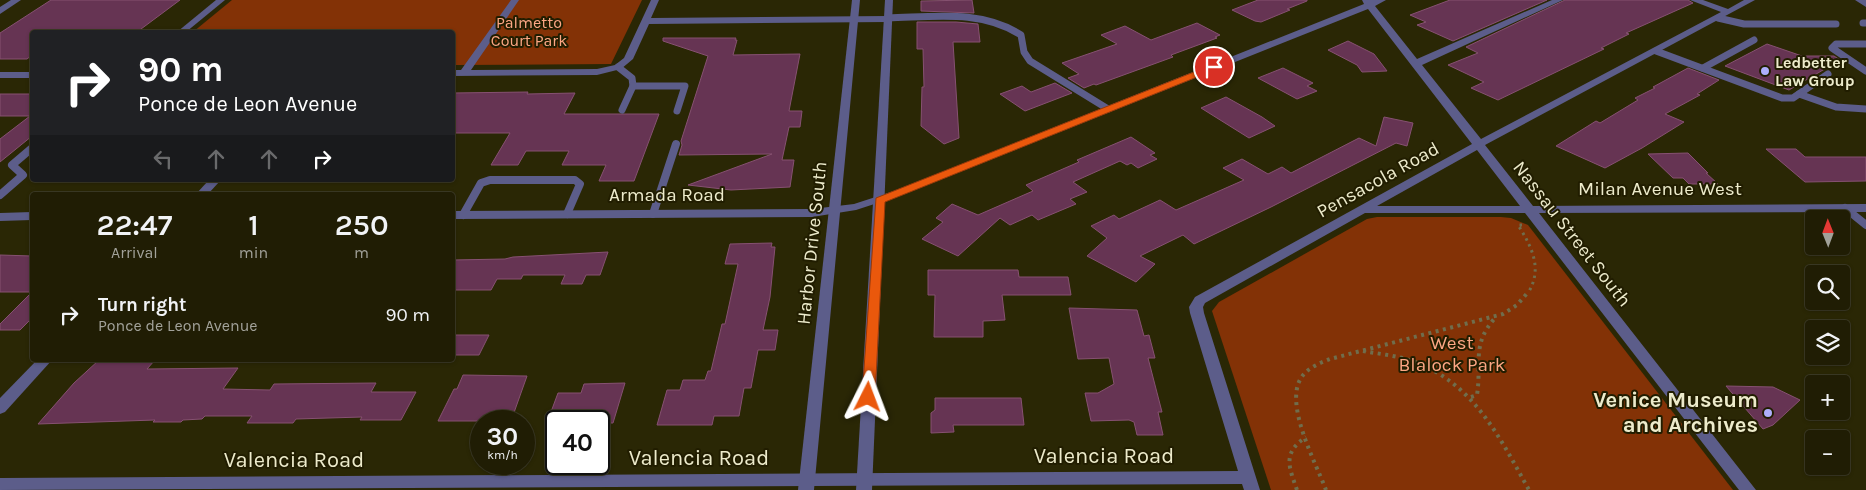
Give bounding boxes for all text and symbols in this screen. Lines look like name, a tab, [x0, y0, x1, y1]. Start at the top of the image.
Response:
park label: Palmetto Court Park	[491, 13, 567, 50]
pin	[1193, 46, 1235, 88]
text: 90 m	[138, 49, 224, 90]
icon: right	[55, 50, 120, 115]
icon: arrive	[1200, 53, 1228, 81]
place label: Ledbetter Law Group	[1775, 53, 1855, 90]
marker: Ledbetter Law Group	[1759, 65, 1771, 77]
text: Ponce de Leon Avenue	[138, 91, 357, 117]
street label: Pensacola Road	[1313, 137, 1443, 223]
icon: left	[149, 145, 177, 173]
icon: ahead	[202, 145, 230, 173]
icon: ahead	[255, 145, 283, 173]
icon: right	[308, 145, 336, 173]
street label: Nassau Street South	[1508, 157, 1636, 311]
street label: Harbor Drive South	[792, 160, 832, 326]
street label: Milan Avenue West	[1578, 178, 1742, 200]
street label: Armada Road	[609, 184, 725, 206]
text: 22:47	[96, 207, 172, 243]
text: 1	[248, 207, 259, 243]
text: 250	[335, 207, 389, 243]
north arrow	[1805, 210, 1850, 255]
map controls	[1805, 210, 1850, 475]
text: Arrival	[111, 243, 158, 262]
text: min	[239, 243, 268, 262]
text: m	[354, 243, 369, 262]
button: search	[1805, 265, 1850, 310]
text: Turn right	[98, 294, 187, 316]
icon: right	[55, 301, 83, 329]
text: 90 m	[385, 304, 430, 326]
text: Ponce de Leon Avenue	[98, 316, 258, 335]
button: layers	[1805, 320, 1850, 365]
park label: West Blalock Park	[1399, 332, 1506, 376]
position arrow	[841, 370, 893, 422]
button: +	[1805, 375, 1850, 420]
place label: Venice Museum and Archives	[1593, 387, 1758, 438]
marker: Venice Museum and Archives	[1762, 407, 1774, 419]
speed limit sign: 40	[545, 410, 610, 475]
text: 30	[487, 422, 518, 451]
button: −	[1805, 430, 1850, 475]
street label: Valencia Road	[1034, 443, 1174, 469]
street label: Valencia Road	[629, 445, 769, 471]
street label: Valencia Road	[224, 447, 364, 473]
text: km/h	[487, 448, 518, 462]

